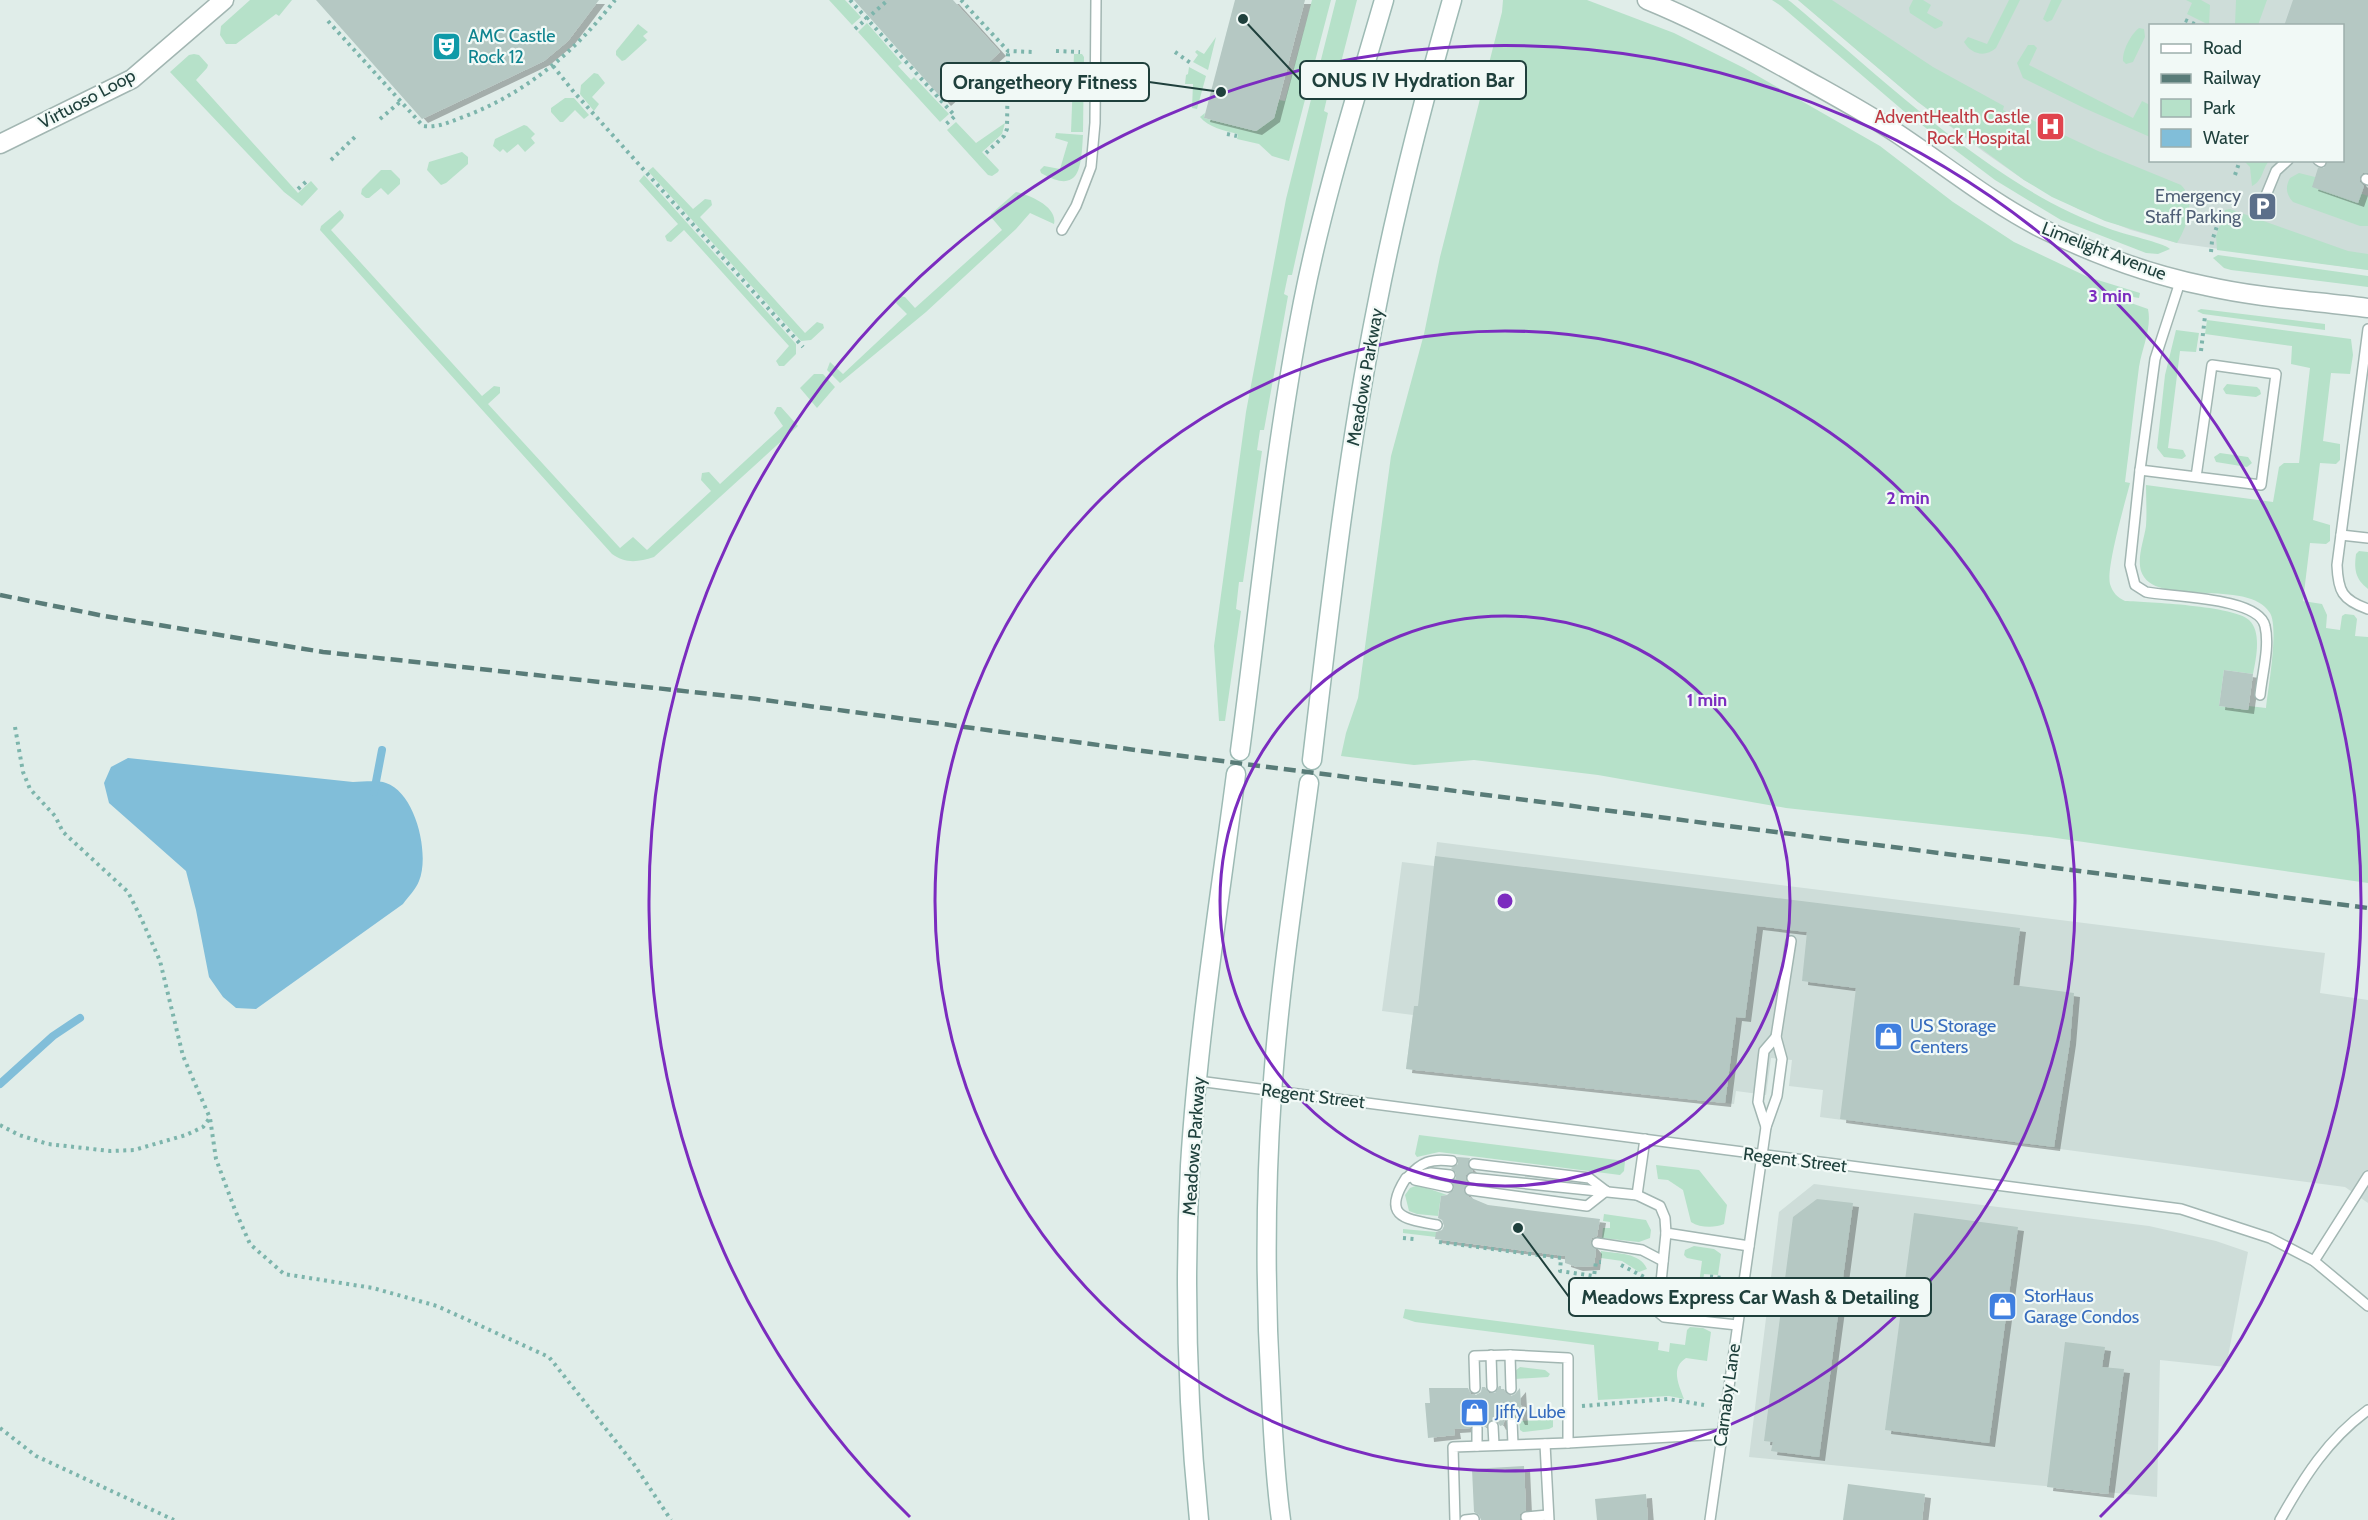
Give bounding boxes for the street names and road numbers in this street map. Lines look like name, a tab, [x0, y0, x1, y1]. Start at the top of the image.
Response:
street label: Virtuoso Loop	[35, 64, 139, 134]
street label: Limelight Avenue	[2039, 217, 2169, 285]
street label: Meadows Parkway	[1342, 306, 1388, 448]
street label: Meadows Parkway	[1178, 1076, 1210, 1216]
street label: Regent Street	[1260, 1079, 1366, 1113]
street label: Regent Street	[1742, 1143, 1848, 1177]
street label: Carnaby Lane	[1709, 1342, 1745, 1448]

